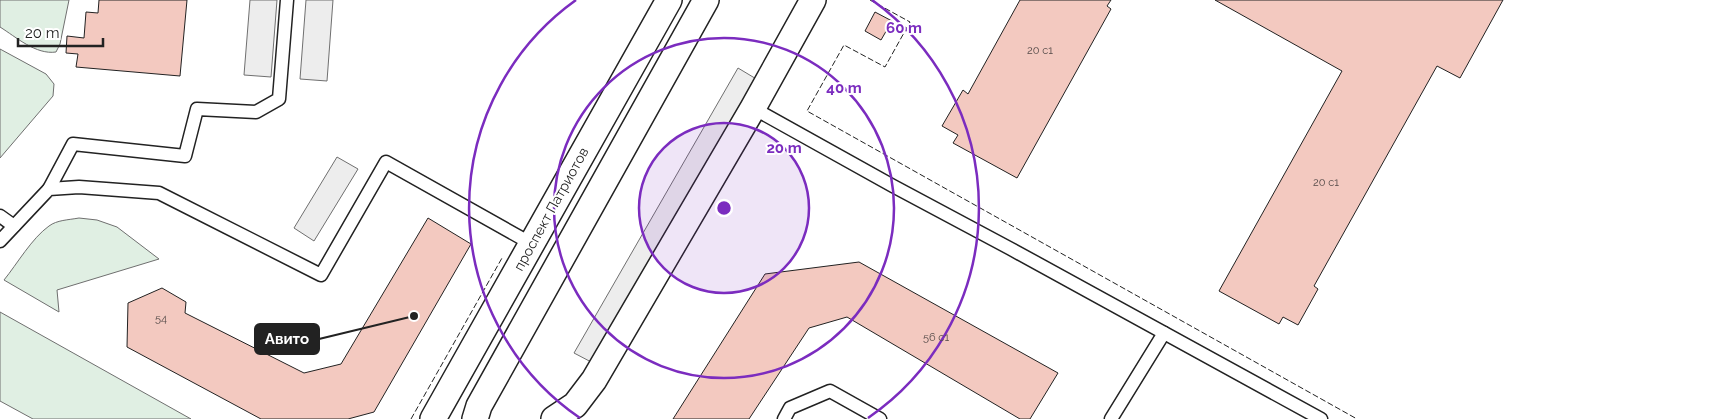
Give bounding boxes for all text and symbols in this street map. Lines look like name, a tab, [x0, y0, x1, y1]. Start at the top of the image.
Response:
scale bar	[18, 15, 102, 47]
text: 60 m	[886, 19, 922, 37]
text: 20 m	[25, 24, 60, 42]
house number: 20 с1	[1027, 44, 1053, 57]
text: 40 m	[826, 79, 862, 97]
text: 20 m	[766, 139, 802, 157]
street label: проспект Патриотов	[510, 145, 592, 273]
house number: 20 с1	[1313, 176, 1339, 189]
centre of rings	[715, 199, 733, 217]
house number: 54	[155, 312, 167, 325]
callout: Авито	[255, 324, 319, 354]
text: Авито	[265, 330, 309, 348]
house number: 56 с1	[923, 331, 949, 344]

